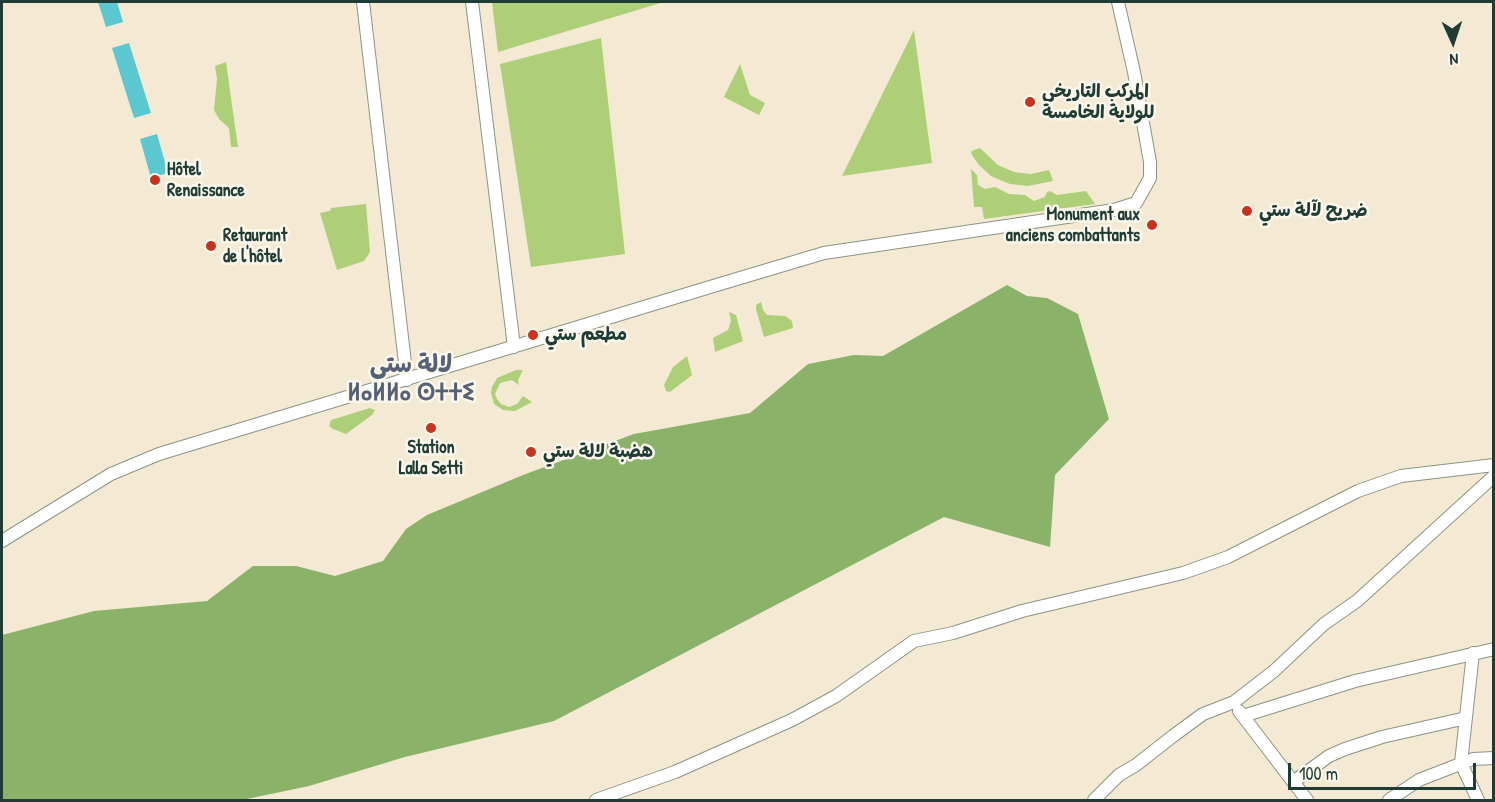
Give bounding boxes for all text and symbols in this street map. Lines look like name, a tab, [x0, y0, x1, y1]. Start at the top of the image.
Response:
north arrow	[1423, 12, 1483, 72]
text: N	[1449, 49, 1459, 71]
place label: المركب التاريخي للولاية الخامسة	[1042, 81, 1154, 124]
marker: المركب التاريخي للولاية الخامسة	[1023, 95, 1037, 109]
place label: Hôtel Renaissance	[167, 159, 245, 201]
marker: Hôtel Renaissance	[148, 173, 162, 187]
place label: ضريح لآلة ستي	[1259, 200, 1367, 222]
place label: Monument aux anciens combattants	[1006, 204, 1140, 246]
marker: ضريح لآلة ستي	[1240, 204, 1254, 218]
marker: Monument aux anciens combattants	[1145, 218, 1159, 232]
place label: Retaurant de l'hôtel	[223, 225, 287, 268]
marker: Retaurant de l'hôtel	[204, 239, 218, 253]
place label: مطعم ستي	[545, 324, 627, 346]
marker: مطعم ستي	[526, 328, 540, 342]
district label: لالة ستي ⵍⴰⵍⵍⴰ ⵙⵜⵜⵉ	[347, 352, 475, 408]
marker: Station Lalla Setti	[424, 421, 438, 435]
place label: Station Lalla Setti	[399, 437, 463, 480]
place label: هضبة لالة ستي	[543, 441, 653, 463]
marker: هضبة لالة ستي	[524, 445, 538, 459]
scale bar	[1291, 751, 1478, 789]
text: 100 m	[1299, 761, 1338, 786]

